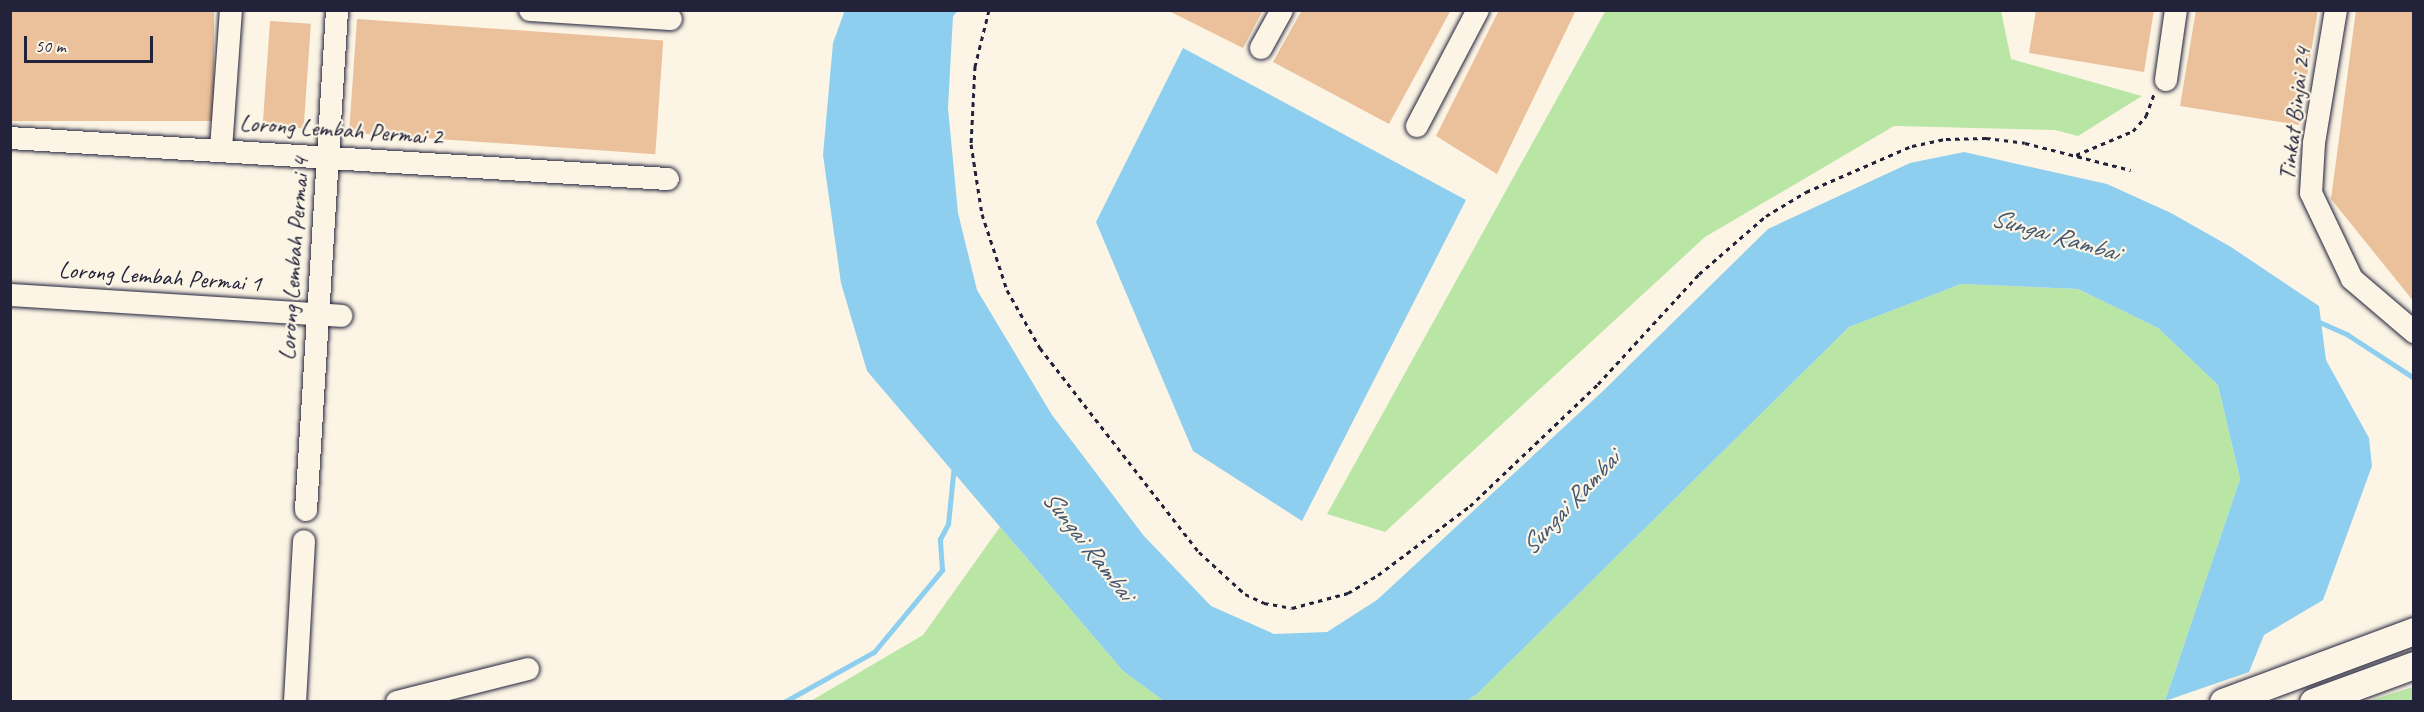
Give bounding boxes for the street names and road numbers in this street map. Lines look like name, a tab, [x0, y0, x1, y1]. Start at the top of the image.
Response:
street label: Tinkat Binjai 24	[2273, 46, 2317, 182]
street label: Lorong Lembah Permai 2	[239, 109, 443, 151]
street label: Lorong Lembah Permai 4	[273, 157, 315, 361]
street label: Lorong Lembah Permai 1	[58, 256, 262, 298]

